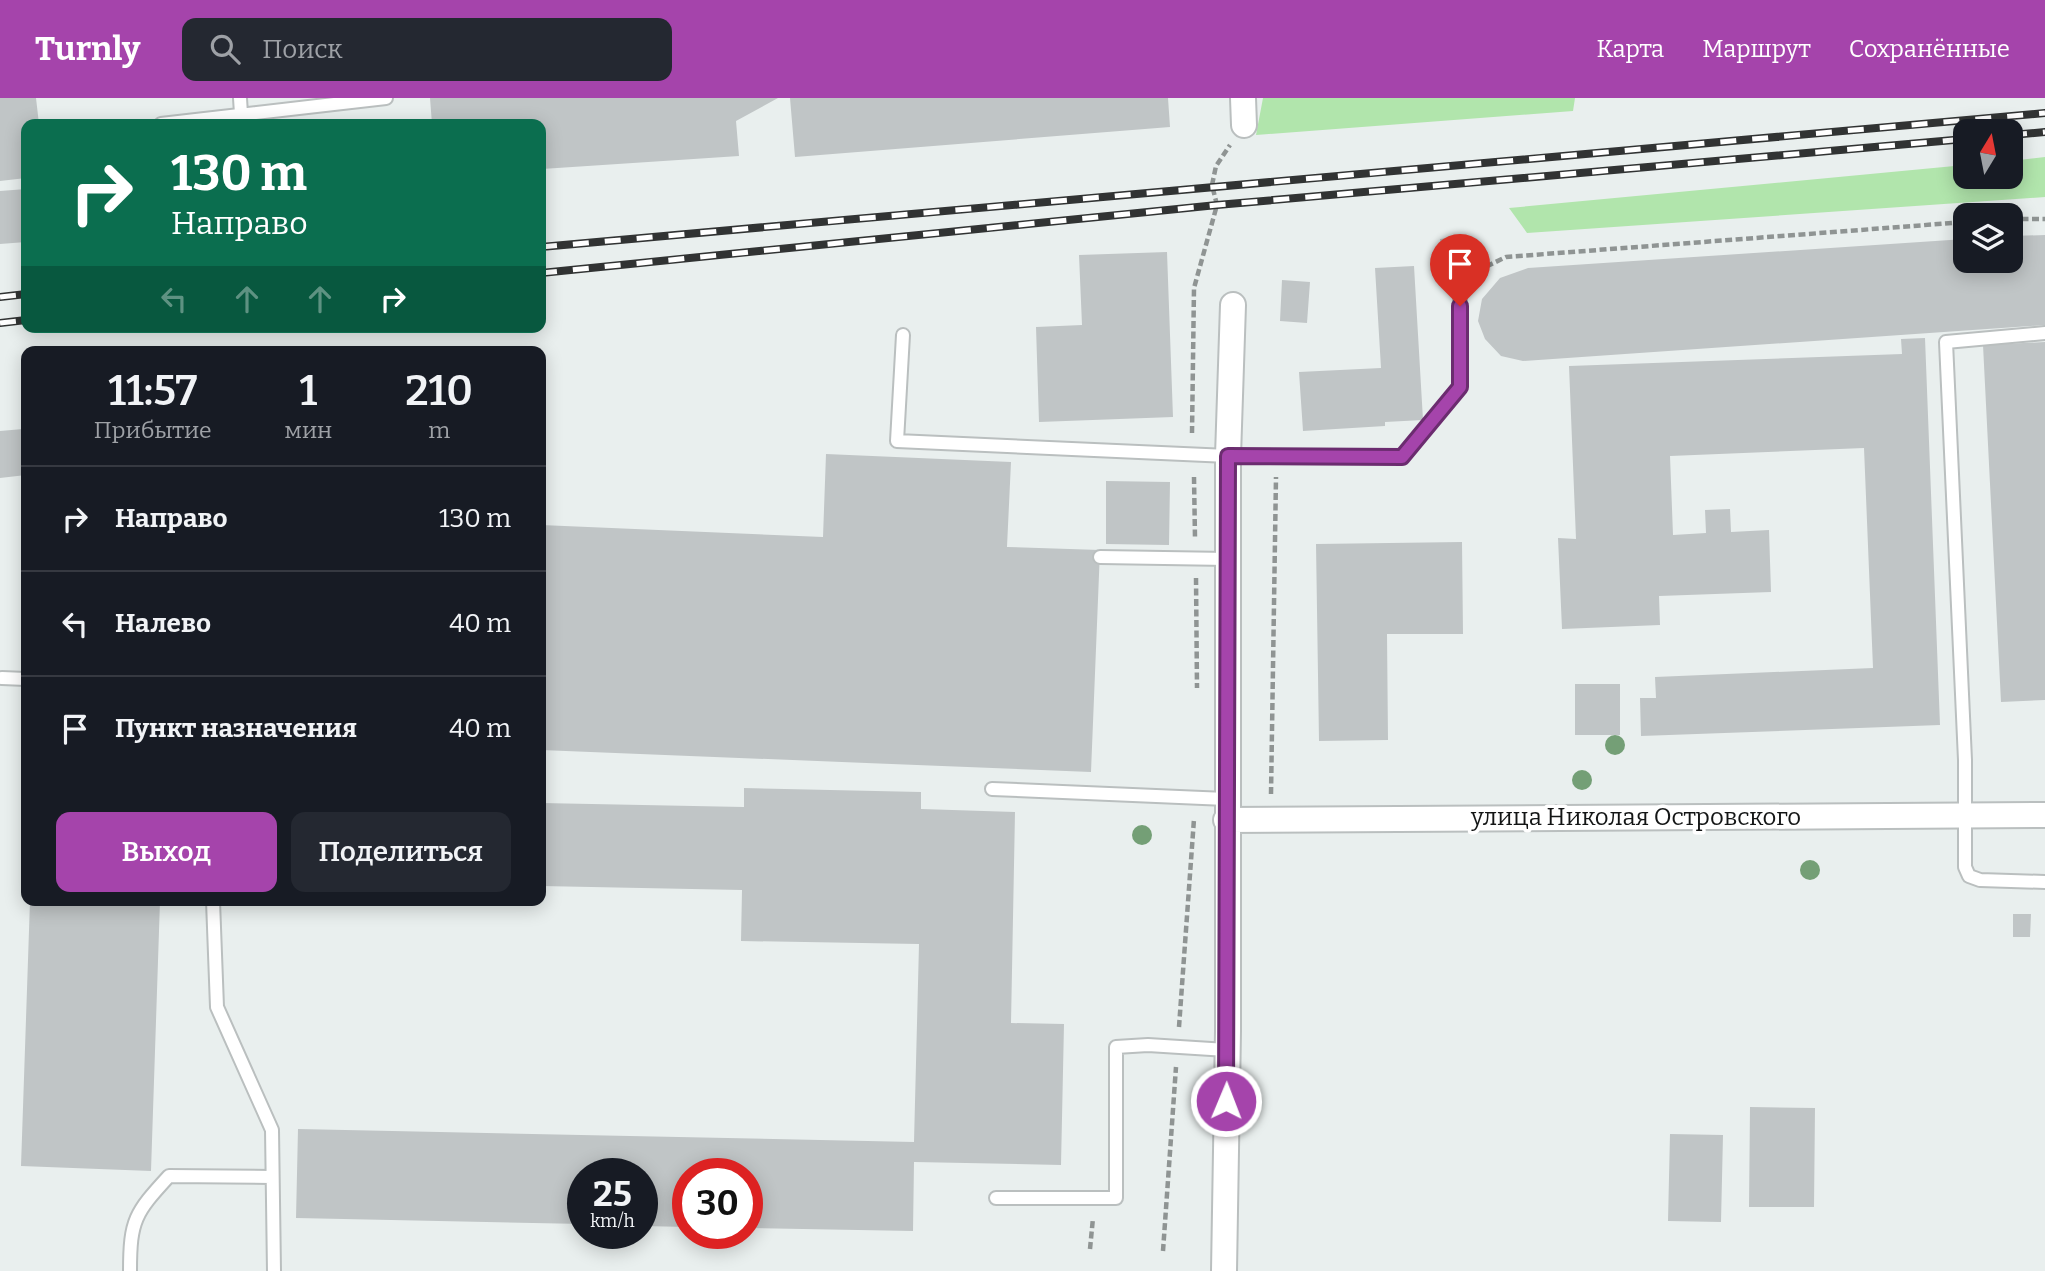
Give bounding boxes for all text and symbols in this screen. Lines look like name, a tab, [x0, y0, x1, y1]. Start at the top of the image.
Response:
search box	[182, 18, 672, 81]
text: Turnly	[35, 29, 140, 69]
icon: search	[206, 30, 244, 68]
text: Поиск	[262, 34, 343, 65]
text: Карта	[1596, 35, 1664, 63]
text: Маршрут	[1702, 35, 1811, 63]
text: Сохранённые	[1849, 35, 2010, 63]
north arrow	[1953, 119, 2023, 189]
map controls	[1953, 119, 2023, 273]
text: 130 m	[171, 144, 307, 203]
icon: right	[56, 147, 147, 238]
button: layers	[1953, 203, 2023, 273]
text: Направо	[171, 204, 308, 242]
pin	[1430, 234, 1490, 306]
icon: arrive	[1441, 245, 1479, 283]
icon: left	[155, 280, 193, 318]
icon: ahead	[228, 280, 266, 318]
icon: ahead	[301, 280, 339, 318]
icon: right	[374, 280, 412, 318]
text: 11:57	[108, 366, 197, 416]
text: 1	[300, 366, 317, 416]
text: 210	[405, 366, 473, 416]
text: Прибытие	[94, 416, 212, 444]
text: мин	[285, 416, 332, 444]
text: m	[428, 416, 450, 444]
icon: right	[56, 500, 94, 538]
text: Направо	[115, 503, 228, 534]
text: 130 m	[439, 503, 511, 534]
icon: left	[56, 605, 94, 643]
text: Налево	[115, 608, 211, 639]
text: 40 m	[449, 608, 511, 639]
icon: arrive	[56, 710, 94, 748]
text: Пункт назначения	[115, 713, 357, 744]
text: 40 m	[449, 713, 511, 744]
street label: улица Николая Островского	[1470, 803, 1801, 831]
button: Выход	[56, 812, 277, 892]
button: Поделиться	[291, 812, 511, 892]
position arrow	[1189, 1064, 1263, 1138]
speed limit sign: 30	[672, 1158, 763, 1249]
text: 25	[593, 1173, 632, 1215]
text: km/h	[590, 1210, 635, 1232]

